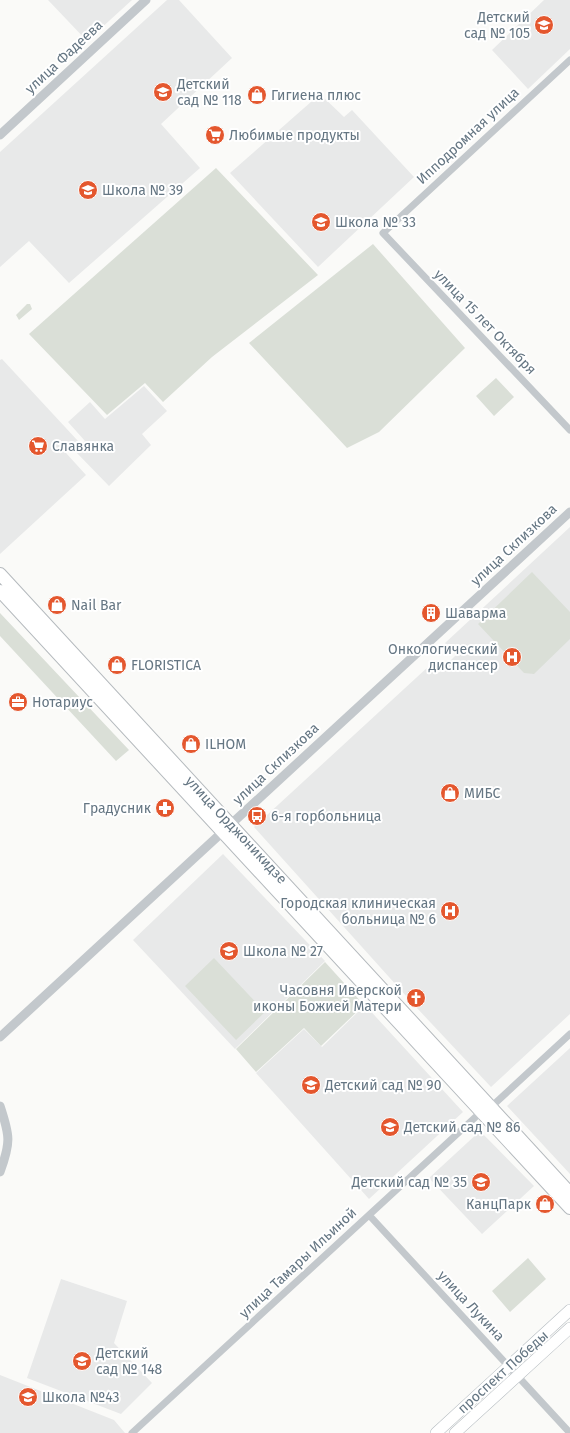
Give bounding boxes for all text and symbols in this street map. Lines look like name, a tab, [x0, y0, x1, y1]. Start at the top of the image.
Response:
place label: Детский сад № 105	[464, 9, 530, 42]
school or university icon: Детский сад № 105	[533, 14, 555, 36]
street label: улица Фадеева	[22, 17, 106, 97]
place label: Детский сад № 118	[176, 76, 242, 109]
school or university icon: Детский сад № 118	[152, 81, 174, 103]
shop icon: Гигиена плюс	[246, 84, 268, 106]
street label: Ипподромная улица	[413, 84, 523, 188]
place label: Гигиена плюс	[271, 87, 361, 104]
supermarket icon: Любимые продукты	[204, 124, 226, 146]
place label: Любимые продукты	[229, 127, 360, 144]
school or university icon: Школа № 39	[77, 179, 99, 201]
place label: Школа № 39	[102, 182, 183, 199]
school or university icon: Школа № 33	[310, 211, 332, 233]
place label: Школа № 33	[335, 214, 416, 231]
street label: улица 15 лет Октября	[430, 266, 540, 378]
supermarket icon: Славянка	[27, 435, 49, 457]
place label: Славянка	[52, 438, 114, 455]
street label: улица Склизкова	[467, 501, 561, 589]
shop icon: Nail Bar	[46, 594, 68, 616]
place label: Nail Bar	[71, 597, 122, 614]
building icon: Шаварма	[420, 602, 442, 624]
place label: Шаварма	[445, 605, 506, 622]
place label: Онкологический диспансер	[388, 641, 498, 674]
hospital icon: Онкологический диспансер	[501, 646, 523, 668]
shop icon: FLORISTICA	[106, 654, 128, 676]
place label: FLORISTICA	[131, 657, 201, 674]
office icon: Нотариус	[7, 691, 29, 713]
place label: Нотариус	[32, 694, 93, 711]
street label: улица Склизкова	[229, 720, 323, 808]
shop icon: ILHOM	[180, 733, 202, 755]
place label: ILHOM	[205, 736, 246, 753]
street label: улица Орджоникидзе	[182, 773, 290, 887]
shop icon: МИБС	[439, 782, 461, 804]
place label: МИБС	[464, 785, 501, 802]
pharmacy icon: Градусник	[154, 797, 176, 819]
place label: Градусник	[83, 800, 152, 817]
bus stop icon: 6-я горбольница	[246, 805, 268, 827]
place label: 6-я горбольница	[271, 808, 381, 825]
place label: Городская клиническая больница № 6	[280, 895, 436, 928]
hospital icon: Городская клиническая больница № 6	[439, 900, 461, 922]
school or university icon: Школа № 27	[218, 940, 240, 962]
place label: Школа № 27	[243, 943, 323, 960]
place label: Часовня Иверской иконы Божией Матери	[253, 982, 402, 1015]
church icon: Часовня Иверской иконы Божией Матери	[405, 987, 427, 1009]
school or university icon: Детский сад № 90	[300, 1074, 322, 1096]
place label: Детский сад № 90	[324, 1077, 442, 1094]
school or university icon: Детский сад № 86	[379, 1116, 401, 1138]
place label: Детский сад № 86	[403, 1119, 521, 1136]
school or university icon: Детский сад № 35	[470, 1171, 492, 1193]
place label: Детский сад № 35	[351, 1174, 467, 1191]
shop icon: КанцПарк	[534, 1193, 556, 1215]
place label: КанцПарк	[466, 1196, 532, 1213]
street label: улица Тамары Ильиной	[236, 1204, 360, 1322]
street label: улица Лукина	[434, 1267, 508, 1345]
street label: проспект Победы	[454, 1327, 552, 1417]
place label: Детский сад № 148	[95, 1345, 163, 1378]
school or university icon: Детский сад № 148	[71, 1350, 93, 1372]
school or university icon: Школа №43	[17, 1386, 39, 1408]
place label: Школа №43	[42, 1389, 119, 1406]

